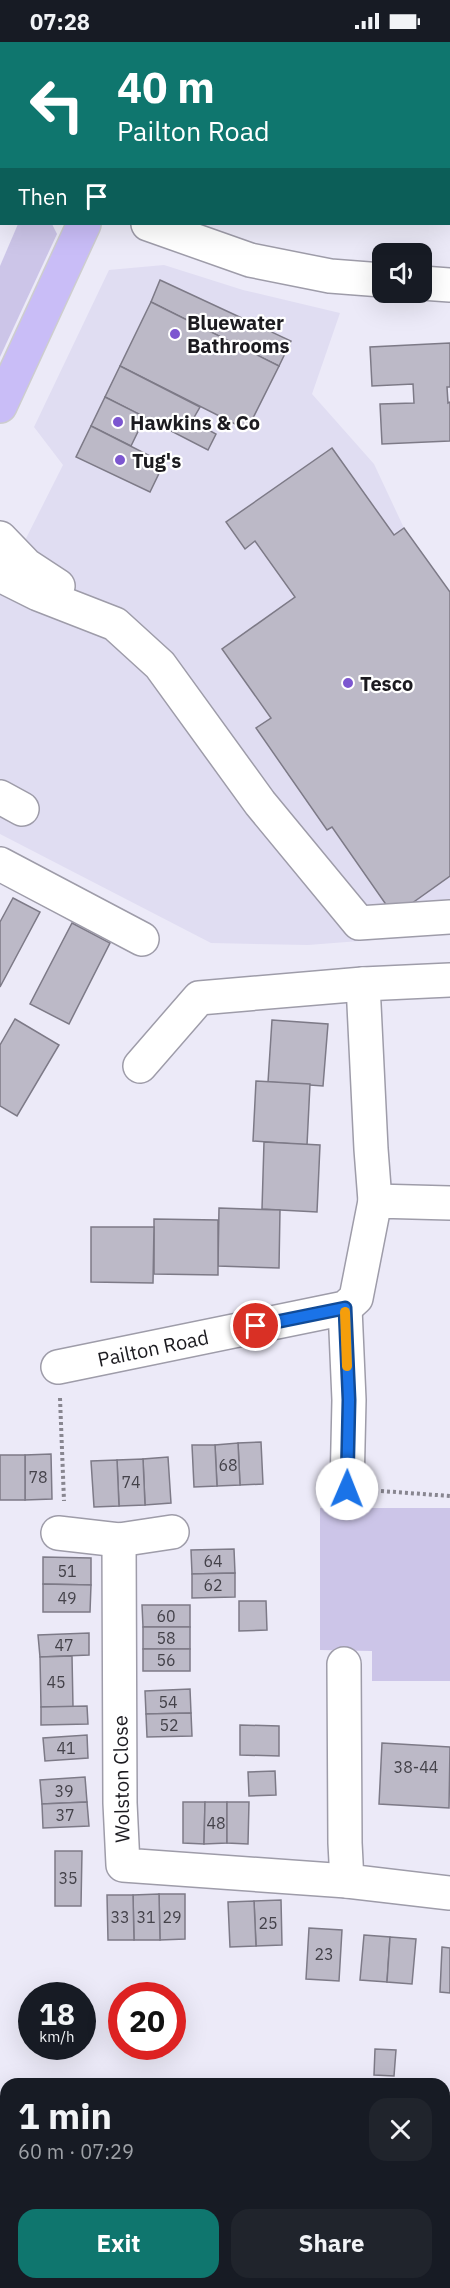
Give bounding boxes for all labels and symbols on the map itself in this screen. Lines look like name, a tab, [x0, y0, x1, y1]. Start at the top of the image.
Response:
place label: Bluewater Bathrooms	[187, 309, 290, 359]
marker: Bluewater Bathrooms	[168, 327, 182, 341]
place label: Hawkins & Co	[130, 409, 260, 436]
marker: Hawkins & Co	[111, 415, 125, 429]
place label: Tug's	[132, 447, 181, 474]
marker: Tug's	[113, 453, 127, 467]
place label: Tesco	[360, 670, 413, 697]
marker: Tesco	[341, 676, 355, 690]
pin	[230, 1300, 281, 1351]
street label: Pailton Road	[95, 1323, 211, 1373]
house number: 68	[218, 1455, 238, 1475]
position arrow	[315, 1457, 379, 1521]
house number: 78	[28, 1467, 48, 1487]
house number: 74	[121, 1472, 141, 1492]
house number: 64	[203, 1551, 223, 1571]
house number: 51	[57, 1561, 77, 1581]
house number: 62	[203, 1575, 223, 1595]
house number: 49	[57, 1588, 77, 1608]
house number: 60	[156, 1606, 176, 1626]
house number: 58	[156, 1628, 176, 1648]
house number: 47	[54, 1635, 74, 1655]
house number: 56	[156, 1650, 176, 1670]
house number: 45	[46, 1672, 66, 1692]
house number: 54	[158, 1692, 178, 1712]
street label: Wolston Close	[106, 1715, 136, 1843]
house number: 52	[159, 1715, 179, 1735]
house number: 41	[56, 1738, 76, 1758]
house number: 38-44	[394, 1757, 438, 1777]
house number: 39	[54, 1781, 74, 1801]
house number: 37	[55, 1805, 75, 1825]
house number: 48	[206, 1813, 226, 1833]
house number: 35	[58, 1868, 78, 1888]
house number: 33	[110, 1907, 130, 1927]
house number: 31	[136, 1907, 156, 1927]
house number: 29	[162, 1907, 182, 1927]
house number: 25	[258, 1913, 278, 1933]
house number: 23	[314, 1944, 334, 1964]
speed limit sign: 20	[108, 1982, 186, 2060]

